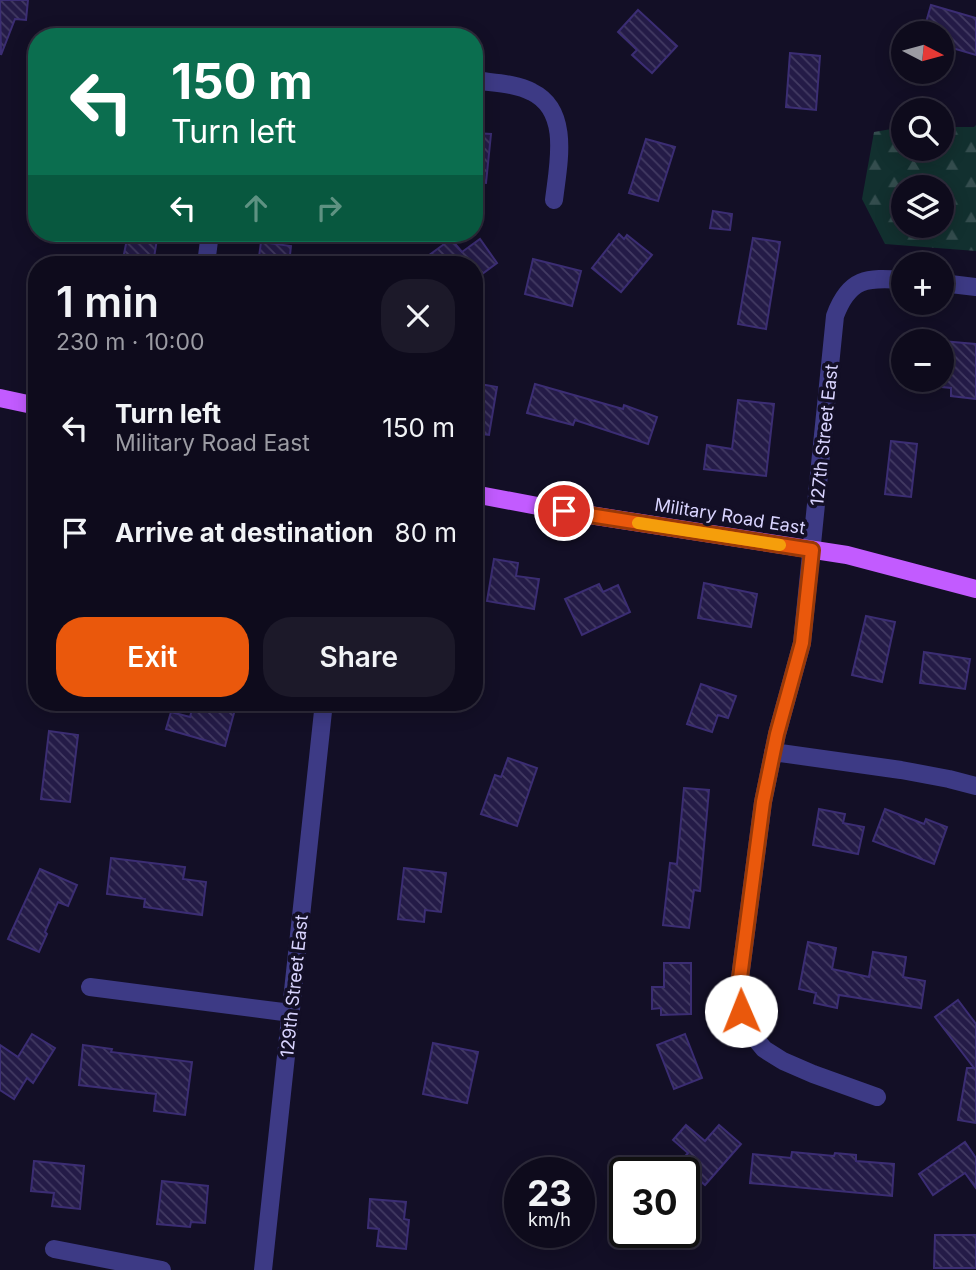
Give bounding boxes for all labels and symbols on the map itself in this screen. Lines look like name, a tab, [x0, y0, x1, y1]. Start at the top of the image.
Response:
north arrow	[891, 21, 954, 84]
street label: 127th Street East	[806, 363, 842, 507]
pin	[534, 481, 594, 541]
street label: Military Road East	[653, 494, 807, 538]
street label: 129th Street East	[276, 913, 312, 1058]
position arrow	[704, 974, 778, 1048]
speed limit sign: 30	[609, 1157, 700, 1248]

